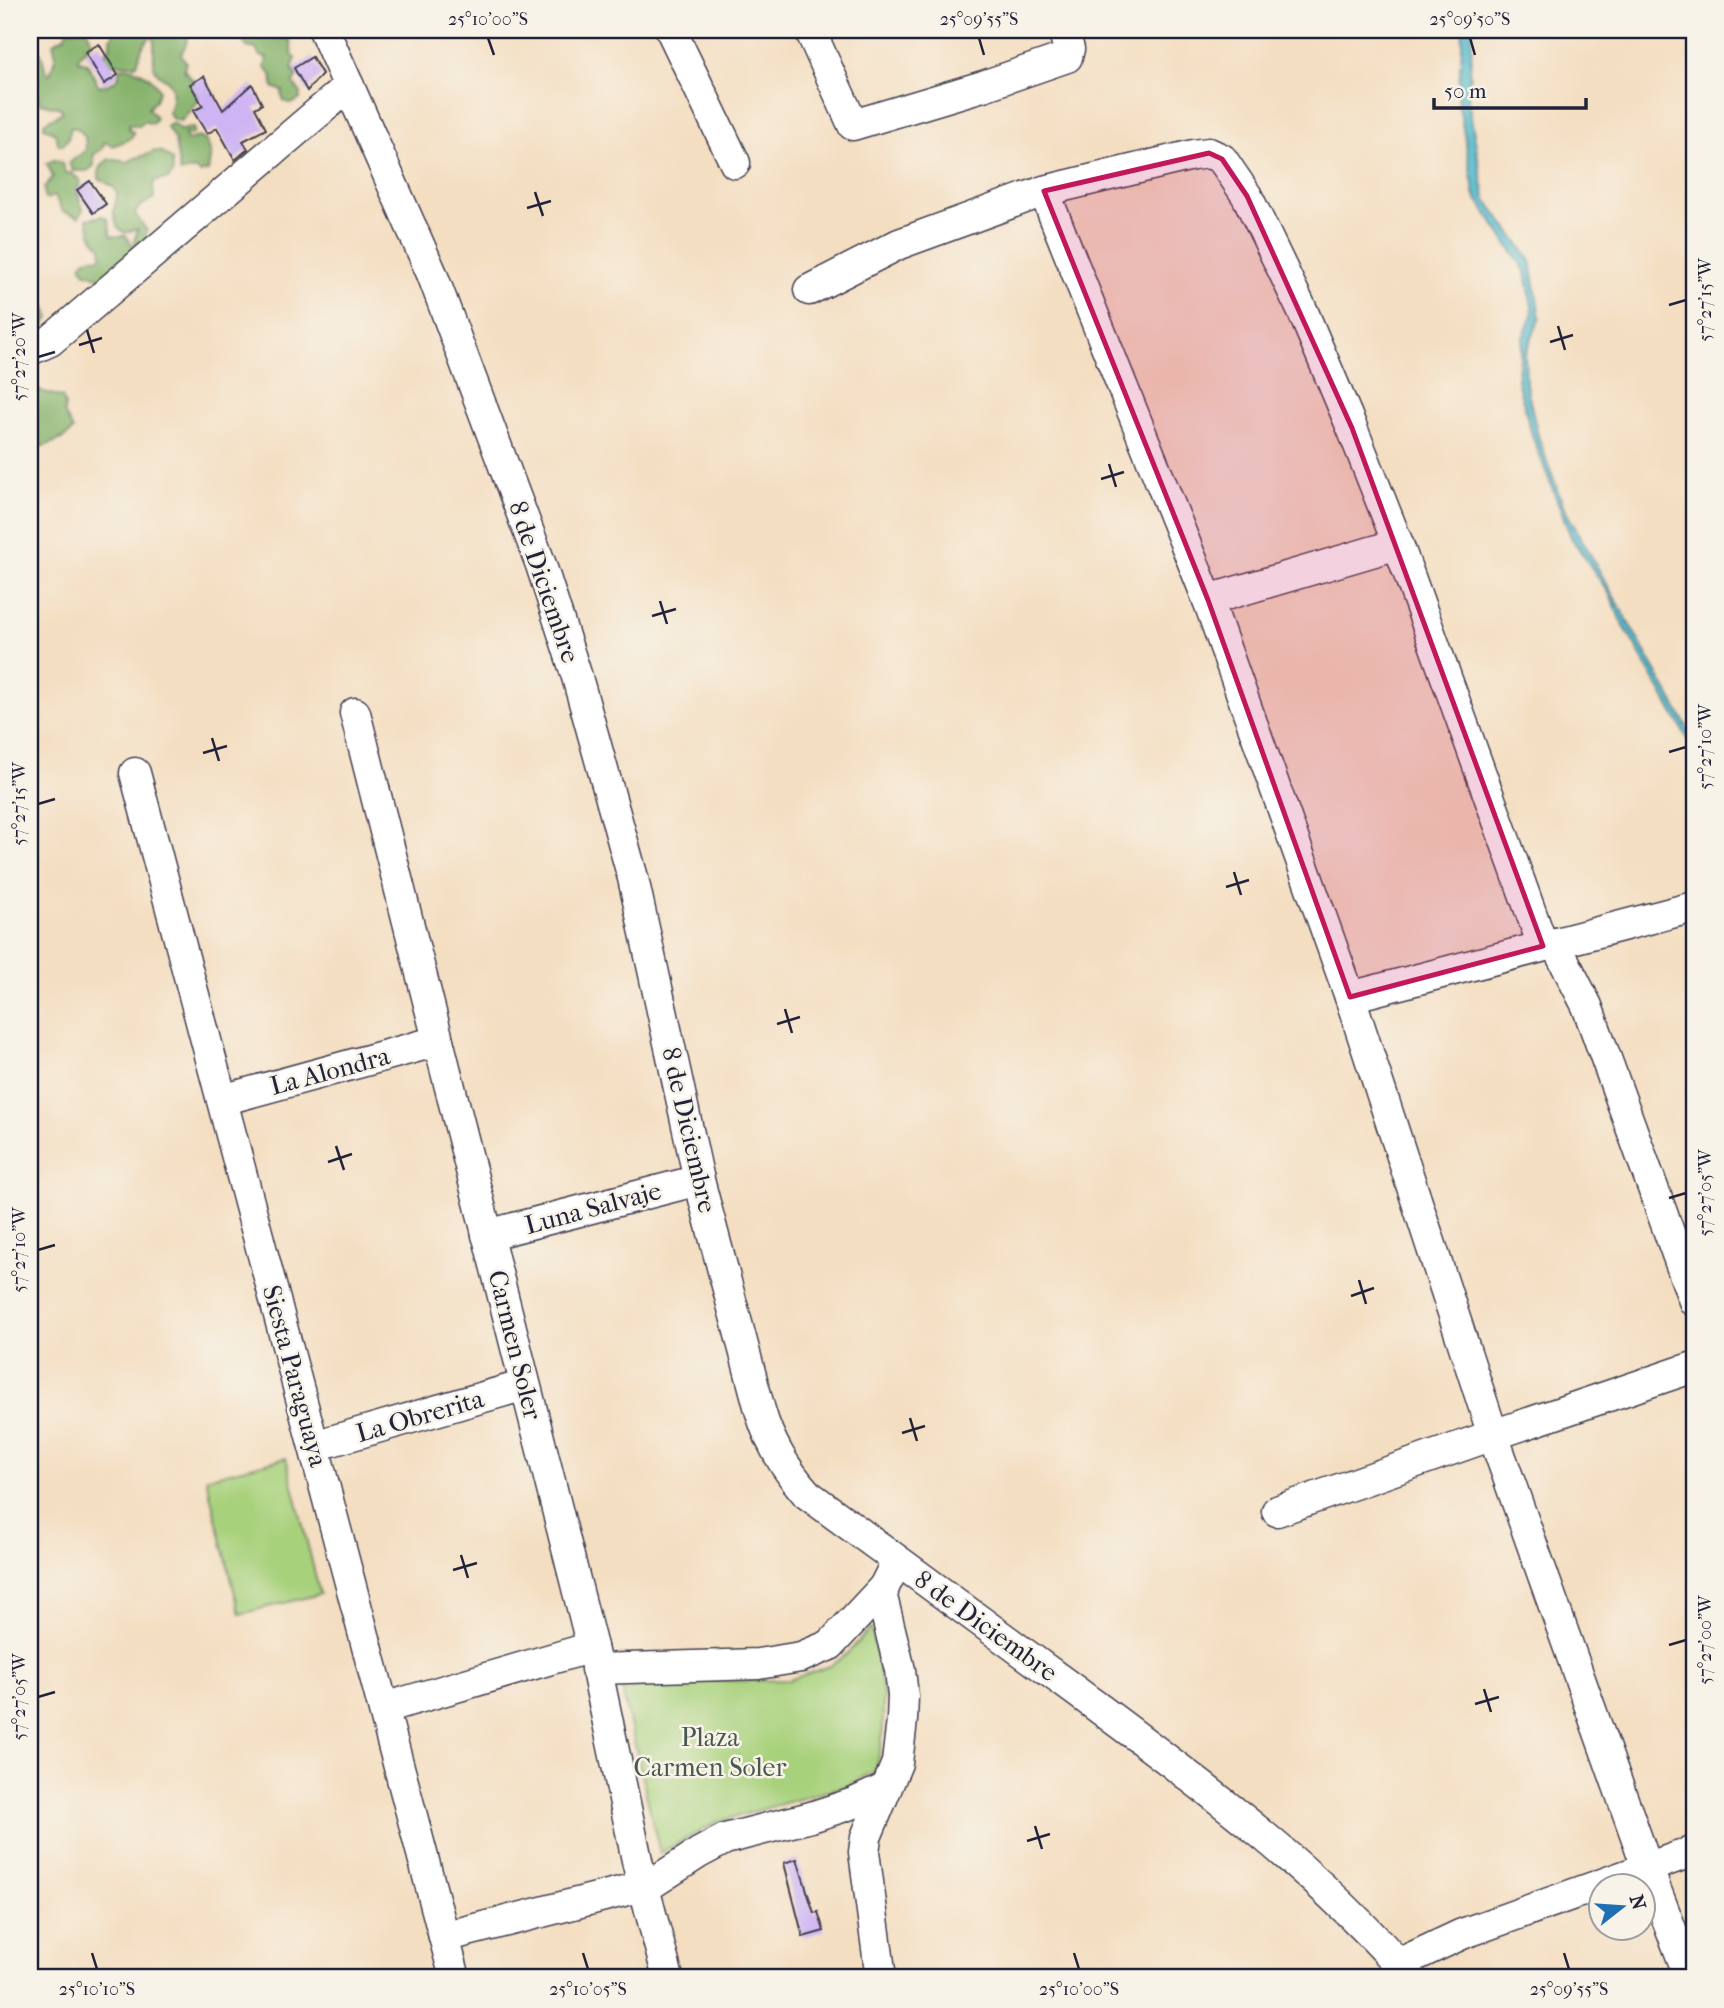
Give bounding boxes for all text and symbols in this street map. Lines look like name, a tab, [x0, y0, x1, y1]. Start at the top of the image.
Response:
text: 25°10'00"S	[448, 9, 528, 30]
text: 25°09'55"S	[940, 9, 1018, 30]
text: 25°09'50"S	[1430, 9, 1510, 30]
scale bar	[1434, 66, 1586, 110]
text: 50 m	[1444, 79, 1487, 103]
text: 57°27'15"W	[1695, 257, 1716, 342]
text: 57°27'20"W	[9, 311, 30, 401]
street label: 8 de Diciembre	[502, 497, 586, 667]
text: 57°27'10"W	[1695, 703, 1716, 790]
text: 57°27'15"W	[9, 761, 30, 846]
street label: La Alondra	[267, 1040, 394, 1102]
street label: 8 de Diciembre	[655, 1044, 723, 1216]
text: 57°27'05"W	[1695, 1148, 1716, 1237]
street label: Luna Salvaje	[522, 1175, 665, 1241]
text: 57°27'10"W	[9, 1206, 30, 1293]
street label: Carmen Soler	[481, 1267, 549, 1423]
street label: Siesta Paraguaya	[256, 1282, 334, 1471]
street label: La Obrerita	[353, 1383, 488, 1449]
street label: 8 de Diciembre	[908, 1564, 1064, 1688]
text: 57°27'00"W	[1695, 1594, 1716, 1685]
text: 57°27'05"W	[9, 1652, 30, 1741]
park label: Plaza Carmen Soler	[634, 1722, 786, 1783]
north arrow	[1588, 1871, 1658, 1941]
text: N	[1625, 1892, 1650, 1913]
text: 25°10'10"S	[59, 1979, 135, 2000]
text: 25°10'05"S	[549, 1979, 627, 2000]
text: 25°10'00"S	[1039, 1979, 1119, 2000]
text: 25°09'55"S	[1530, 1979, 1608, 2000]

